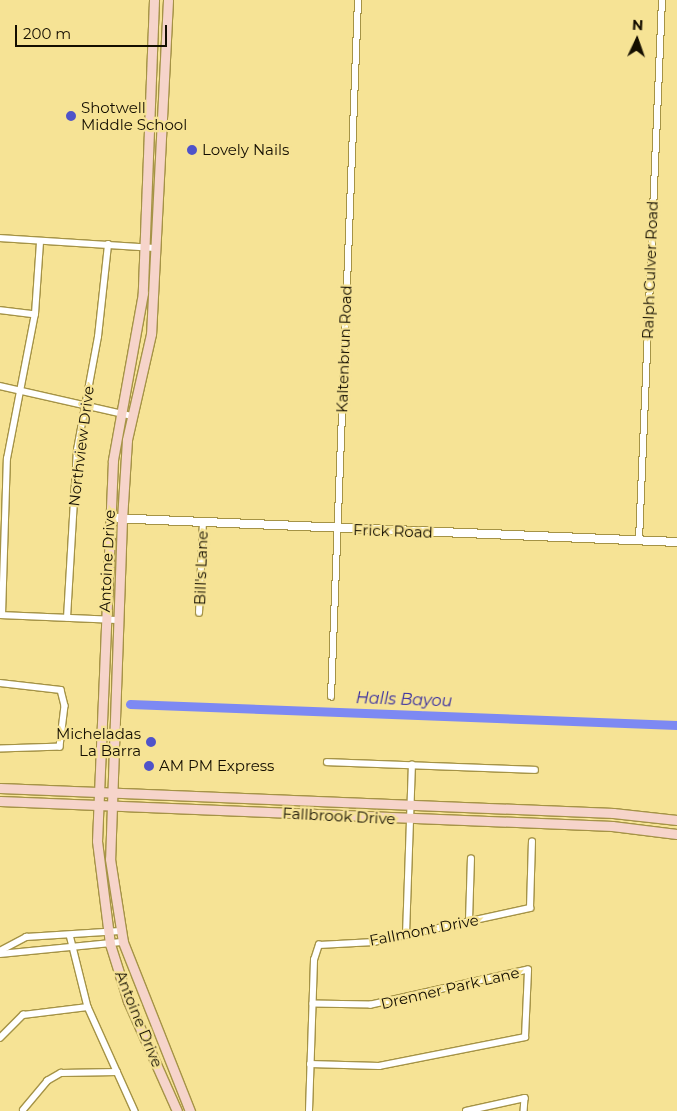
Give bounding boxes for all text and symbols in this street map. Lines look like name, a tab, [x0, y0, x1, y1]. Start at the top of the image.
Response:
scale bar	[18, 15, 170, 47]
north arrow	[612, 15, 662, 65]
text: N	[632, 16, 644, 34]
text: 200 m	[23, 24, 71, 43]
place label: Shotwell Middle School	[81, 98, 187, 133]
marker: Shotwell Middle School	[65, 110, 77, 122]
place label: Lovely Nails	[202, 141, 289, 159]
marker: Lovely Nails	[186, 144, 198, 156]
street label: Ralph Culver Road	[639, 200, 661, 340]
street label: Kaltenbrun Road	[333, 285, 355, 413]
street label: Northview Drive	[65, 385, 97, 507]
street label: Antoine Drive	[95, 509, 119, 613]
street label: Frick Road	[353, 521, 433, 541]
street label: Bill's Lane	[191, 530, 211, 606]
water label: Halls Bayou	[355, 689, 453, 711]
place label: Micheladas La Barra	[56, 724, 141, 759]
marker: Micheladas La Barra	[145, 736, 157, 748]
place label: AM PM Express	[159, 757, 274, 775]
marker: AM PM Express	[143, 760, 155, 772]
street label: Fallbrook Drive	[282, 804, 396, 828]
street label: Fallmont Drive	[368, 911, 480, 949]
street label: Drenner Park Lane	[379, 963, 521, 1013]
street label: Antoine Drive	[111, 968, 167, 1070]

